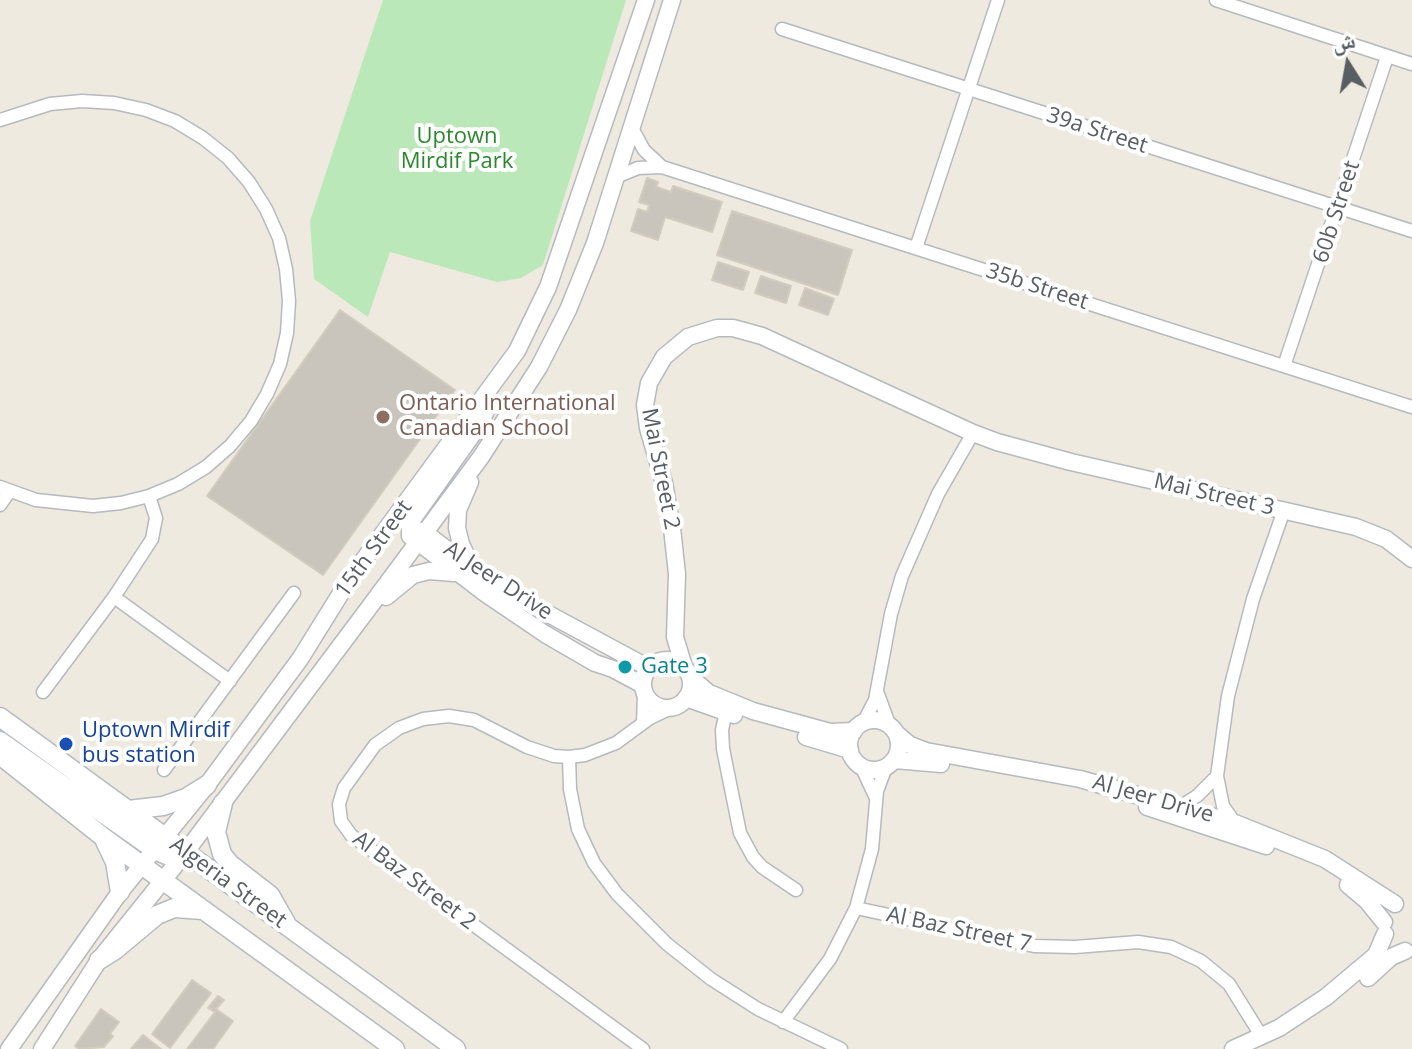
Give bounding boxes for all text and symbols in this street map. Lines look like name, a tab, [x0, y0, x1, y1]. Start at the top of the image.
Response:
text: ش	[1329, 23, 1358, 57]
north arrow	[1308, 24, 1388, 104]
street label: 39a Street	[1043, 102, 1151, 160]
park label: Uptown Mirdif Park	[401, 124, 513, 176]
street label: 60b Street	[1308, 158, 1366, 266]
street label: 35b Street	[983, 258, 1091, 316]
place label: Ontario International Canadian School	[399, 391, 616, 442]
street label: Mai Street 2	[635, 406, 685, 532]
marker: Ontario International Canadian School	[374, 408, 392, 426]
street label: Mai Street 3	[1151, 468, 1277, 522]
street label: 15th Street	[330, 495, 418, 603]
street label: Al Jeer Drive	[439, 536, 557, 626]
place label: Gate 3	[641, 654, 708, 680]
marker: Gate 3	[616, 658, 634, 676]
place label: Uptown Mirdif bus station	[82, 718, 230, 770]
marker: Uptown Mirdif bus station	[57, 735, 75, 753]
street label: Al Jeer Drive	[1090, 769, 1216, 829]
street label: Al Baz Street 2	[347, 826, 481, 936]
street label: Algeria Street	[165, 832, 291, 934]
street label: Al Baz Street 7	[884, 902, 1034, 958]

